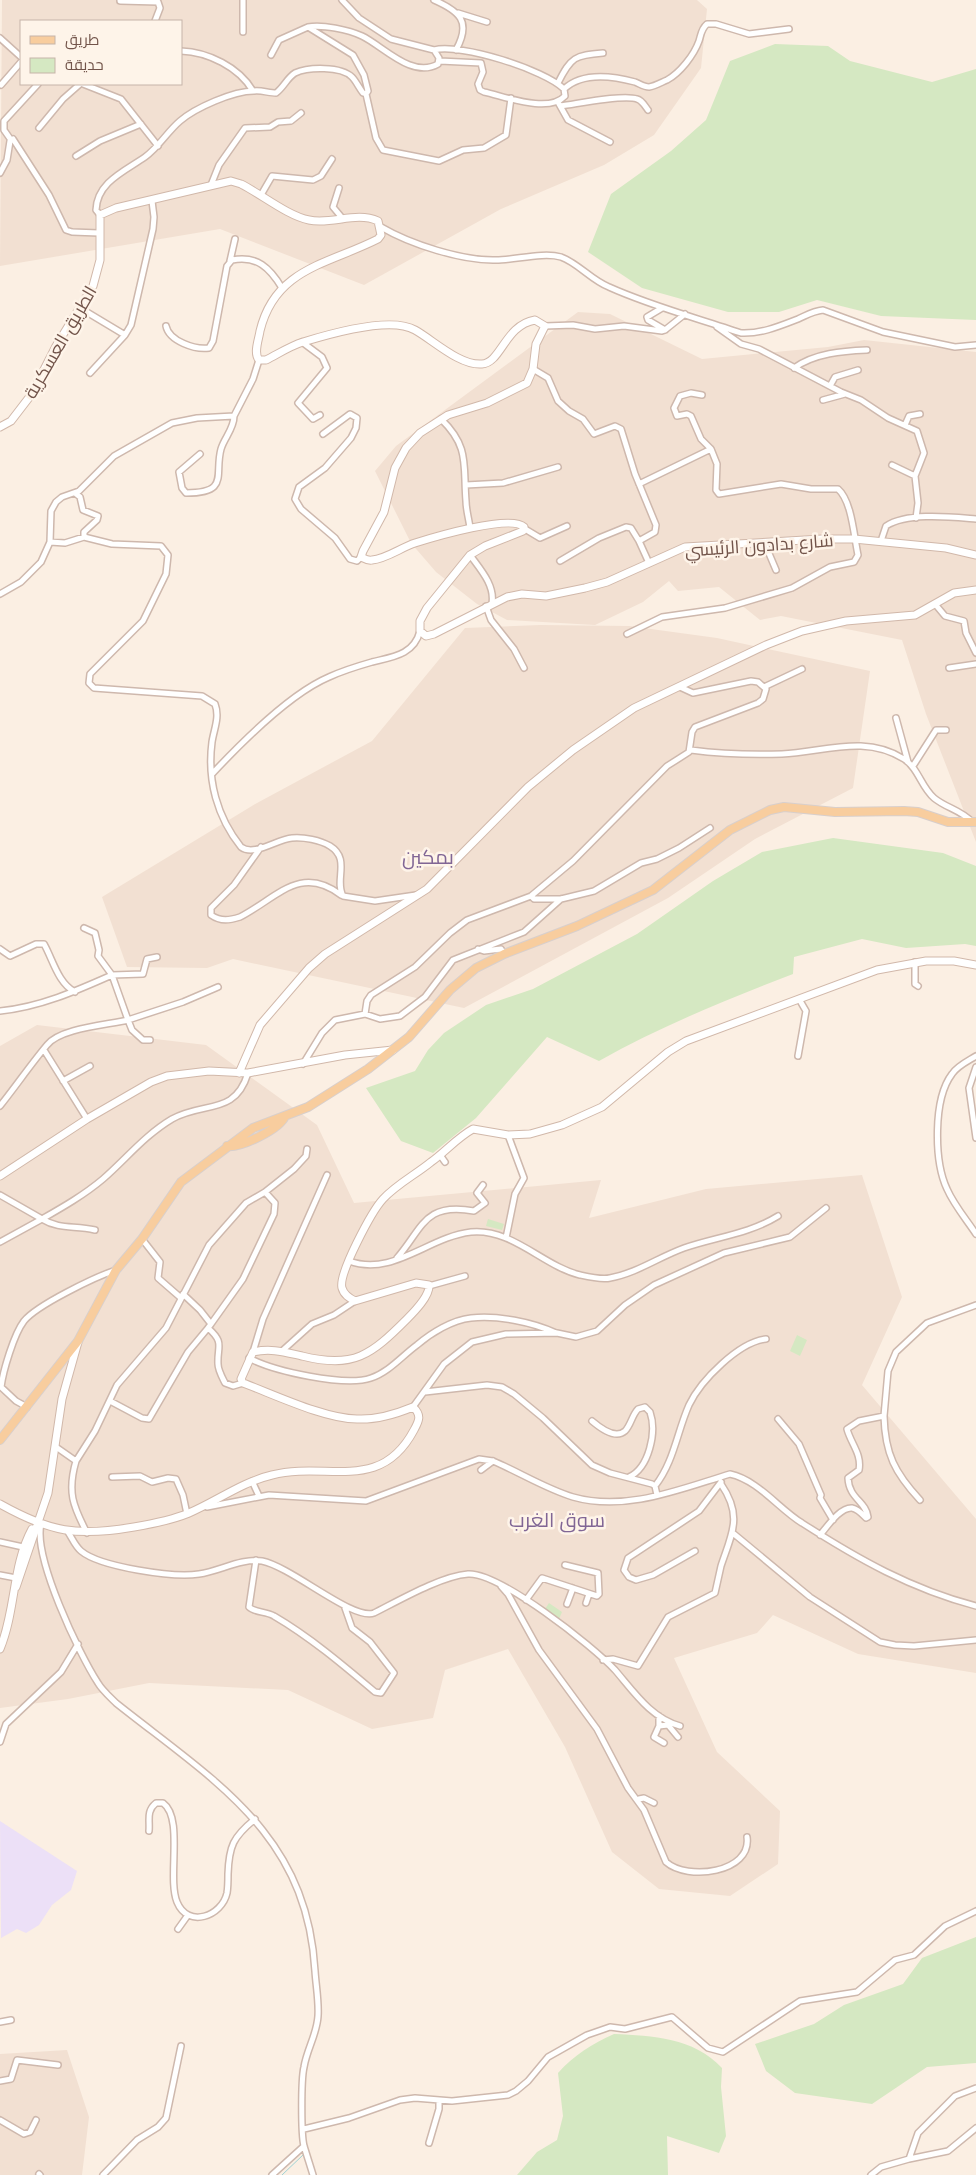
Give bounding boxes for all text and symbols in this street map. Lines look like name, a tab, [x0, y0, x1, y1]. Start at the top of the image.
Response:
legend	[20, 20, 182, 85]
text: طريق	[65, 30, 99, 50]
text: حديقة	[65, 55, 104, 74]
street label: الطريق العسكرية	[18, 282, 102, 403]
street label: شارع بدادون الرئيسي	[684, 528, 834, 564]
district label: بمكين	[402, 844, 454, 870]
district label: سوق الغرب	[509, 1507, 605, 1533]

